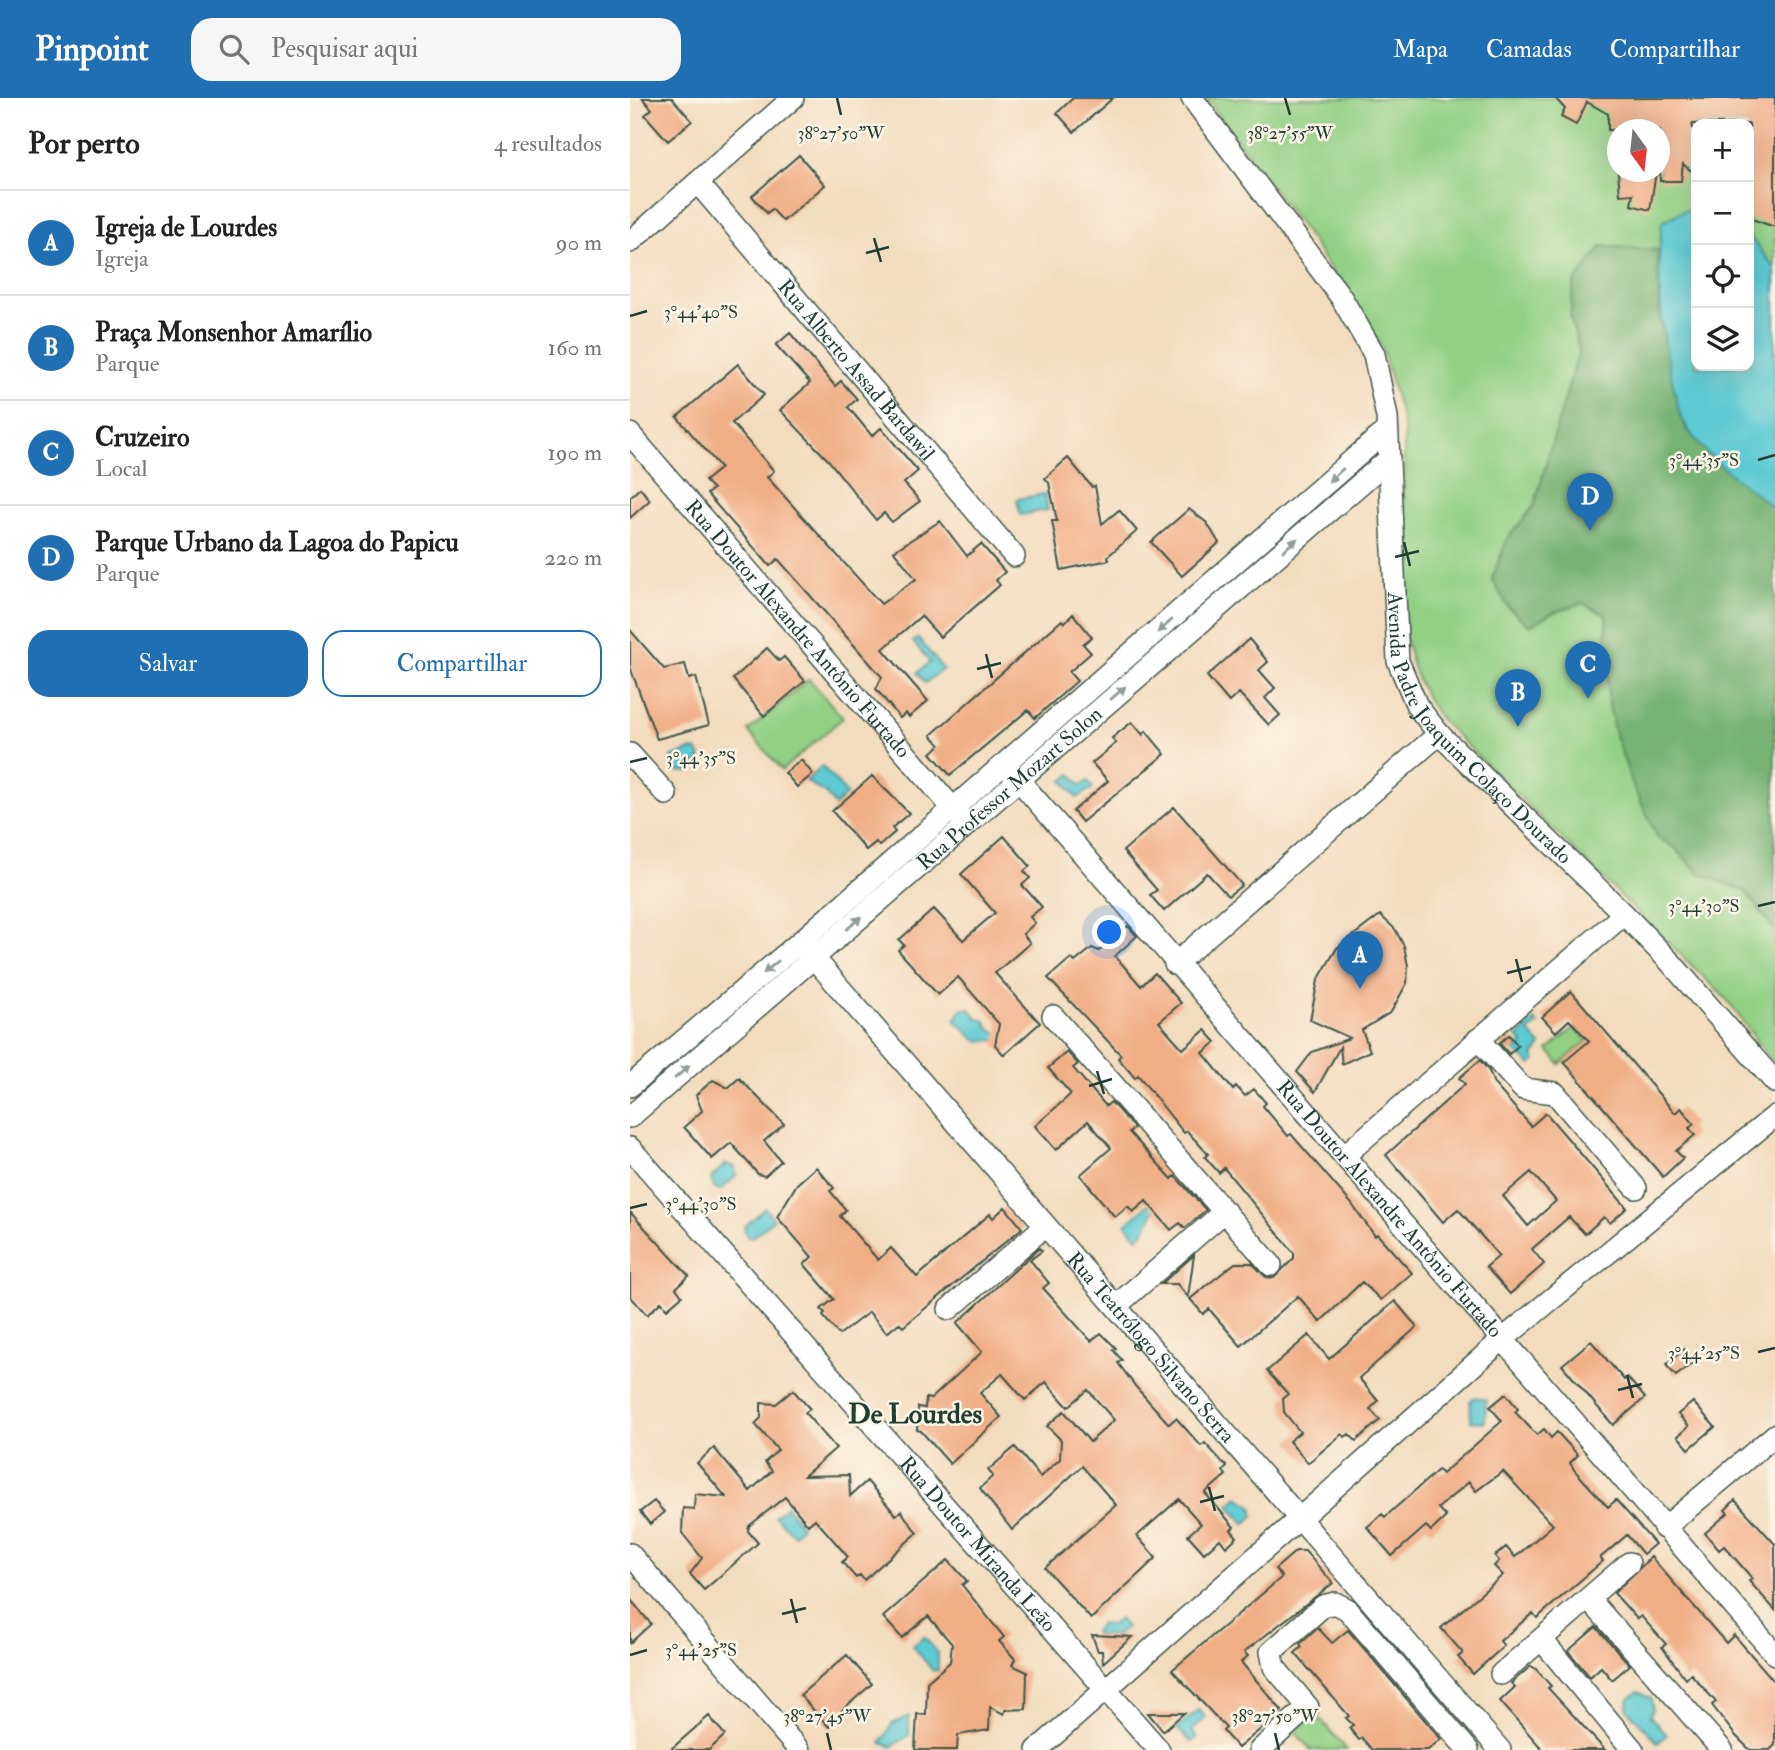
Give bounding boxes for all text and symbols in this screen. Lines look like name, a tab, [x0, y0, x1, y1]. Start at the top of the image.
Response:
search box	[191, 18, 681, 81]
text: Pinpoint	[35, 29, 149, 70]
icon: search	[215, 30, 253, 68]
text: Pesquisar aqui	[271, 33, 418, 65]
text: Mapa	[1393, 34, 1448, 65]
text: Camadas	[1486, 34, 1572, 65]
text: Compartilhar	[1610, 34, 1740, 65]
north arrow	[1607, 119, 1670, 182]
map controls	[1691, 119, 1754, 371]
button: +	[1691, 119, 1754, 182]
text: 38°27'50"W	[798, 122, 885, 145]
text: 38°27'55"W	[1247, 122, 1334, 145]
text: Por perto	[28, 125, 140, 162]
text: 4 resultados	[494, 129, 602, 158]
button: −	[1691, 182, 1754, 245]
text: Igreja de Lourdes	[95, 212, 277, 244]
text: A	[44, 228, 58, 257]
text: 90 m	[556, 228, 602, 257]
text: Igreja	[95, 244, 149, 273]
button: locate	[1691, 245, 1754, 308]
street label: Rua Alberto Assad Bardawil	[771, 274, 941, 467]
text: 3°44'40"S	[664, 301, 738, 324]
button: layers	[1691, 308, 1754, 371]
text: Praça Monsenhor Amarílio	[95, 317, 372, 349]
text: B	[43, 333, 59, 362]
text: 160 m	[548, 333, 602, 362]
text: Parque	[95, 349, 159, 378]
text: Cruzeiro	[95, 422, 189, 454]
text: C	[43, 438, 59, 467]
text: 190 m	[548, 438, 602, 467]
text: 3°44'35"S	[1669, 449, 1739, 472]
text: Local	[95, 454, 147, 483]
one-way arrow	[1328, 467, 1345, 483]
pin: D	[1567, 473, 1613, 531]
street label: Rua Doutor Alexandre Antônio Furtado	[679, 494, 916, 764]
text: Parque Urbano da Lagoa do Papicu	[95, 527, 459, 559]
one-way arrow	[1281, 538, 1298, 553]
text: D	[42, 543, 60, 572]
text: 220 m	[544, 543, 602, 572]
text: Parque	[95, 559, 159, 588]
street label: Avenida Padre Joaquim Colaço Dourado	[1383, 578, 1587, 872]
one-way arrow	[1156, 618, 1174, 634]
button: Salvar	[28, 630, 308, 697]
button: Compartilhar	[322, 630, 602, 697]
pin: C	[1565, 641, 1611, 699]
pin: B	[1495, 669, 1541, 727]
one-way arrow	[1109, 686, 1126, 701]
street label: Rua Professor Mozart Solon	[911, 701, 1108, 876]
text: 3°44'35"S	[666, 747, 736, 770]
text: 3°44'30"S	[1668, 895, 1740, 918]
your location	[1092, 915, 1126, 949]
one-way arrow	[845, 916, 862, 932]
pin: A	[1337, 931, 1383, 989]
one-way arrow	[762, 959, 780, 975]
one-way arrow	[673, 1064, 691, 1080]
street label: Rua Doutor Alexandre Antônio Furtado	[1270, 1074, 1508, 1344]
text: 3°44'30"S	[665, 1193, 737, 1216]
street label: Rua Teatrólogo Silvano Serra	[1060, 1246, 1241, 1449]
text: 3°44'25"S	[1668, 1342, 1740, 1365]
district label: De Lourdes	[848, 1397, 982, 1432]
street label: Rua Doutor Miranda Leão	[893, 1451, 1062, 1638]
text: 3°44'25"S	[665, 1639, 737, 1662]
text: 38°27'45"W	[783, 1705, 871, 1728]
text: 38°27'50"W	[1232, 1705, 1319, 1728]

